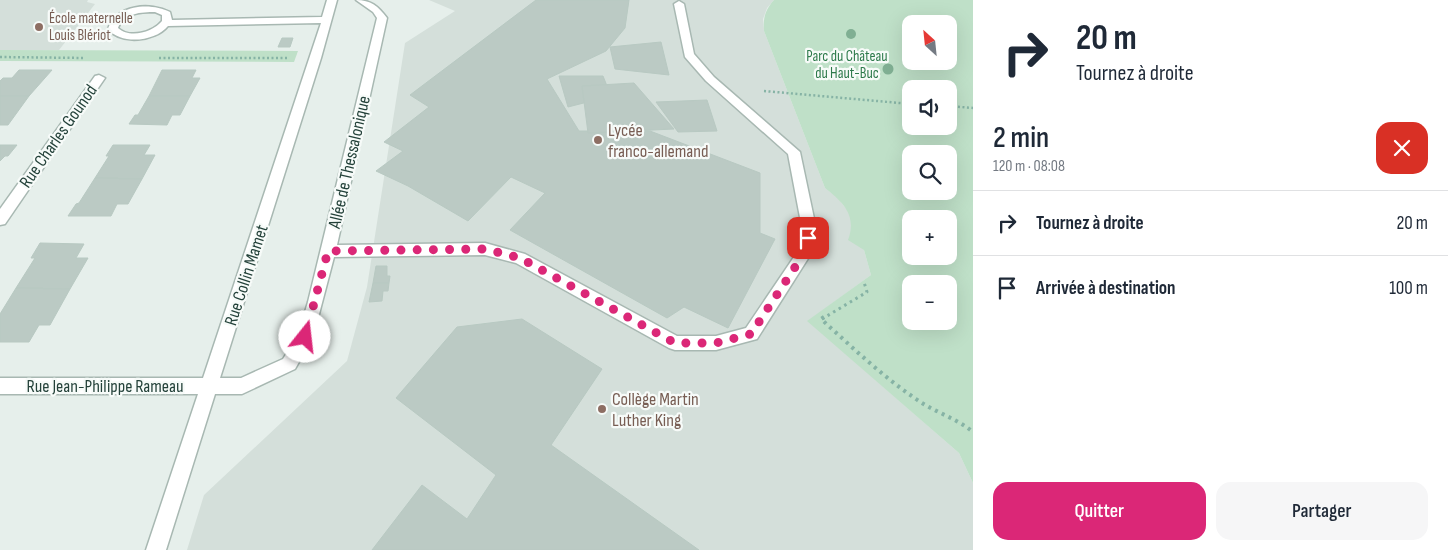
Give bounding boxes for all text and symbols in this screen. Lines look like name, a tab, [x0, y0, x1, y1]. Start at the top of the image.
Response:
place label: École maternelle Louis Blériot	[49, 9, 133, 45]
north arrow	[902, 15, 958, 70]
map controls	[902, 15, 957, 330]
text: 20 m	[1076, 17, 1137, 60]
icon: right	[993, 20, 1058, 85]
marker: École maternelle Louis Blériot	[33, 21, 45, 33]
park label: Parc du Château du Haut-Buc	[806, 47, 888, 83]
text: Tournez à droite	[1076, 60, 1193, 87]
button: sound	[902, 80, 957, 135]
street label: Rue Charles Gounod	[15, 81, 102, 192]
street label: Allée de Thessalonique	[324, 94, 375, 231]
place label: Lycée franco-allemand	[608, 120, 709, 162]
text: 2 min	[993, 120, 1049, 156]
button: close	[1376, 122, 1428, 174]
marker: Lycée franco-allemand	[592, 134, 604, 146]
button: search	[902, 145, 957, 200]
text: 120 m · 08:08	[993, 157, 1065, 176]
icon: right	[993, 209, 1021, 237]
button: +	[902, 210, 957, 265]
text: Tournez à droite	[1036, 212, 1144, 235]
text: 20 m	[1396, 212, 1428, 235]
pin	[787, 217, 829, 259]
street label: Rue Collin Mamet	[220, 222, 273, 328]
icon: arrive	[794, 224, 822, 252]
icon: arrive	[993, 274, 1021, 302]
button: −	[902, 275, 957, 330]
text: Arrivée à destination	[1036, 277, 1176, 300]
text: 100 m	[1389, 277, 1428, 300]
position arrow	[278, 310, 330, 362]
street label: Rue Jean-Philippe Rameau	[26, 376, 184, 397]
place label: Collège Martin Luther King	[612, 389, 699, 431]
marker: Collège Martin Luther King	[596, 403, 608, 415]
button: Quitter	[993, 482, 1206, 540]
button: Partager	[1216, 482, 1428, 540]

